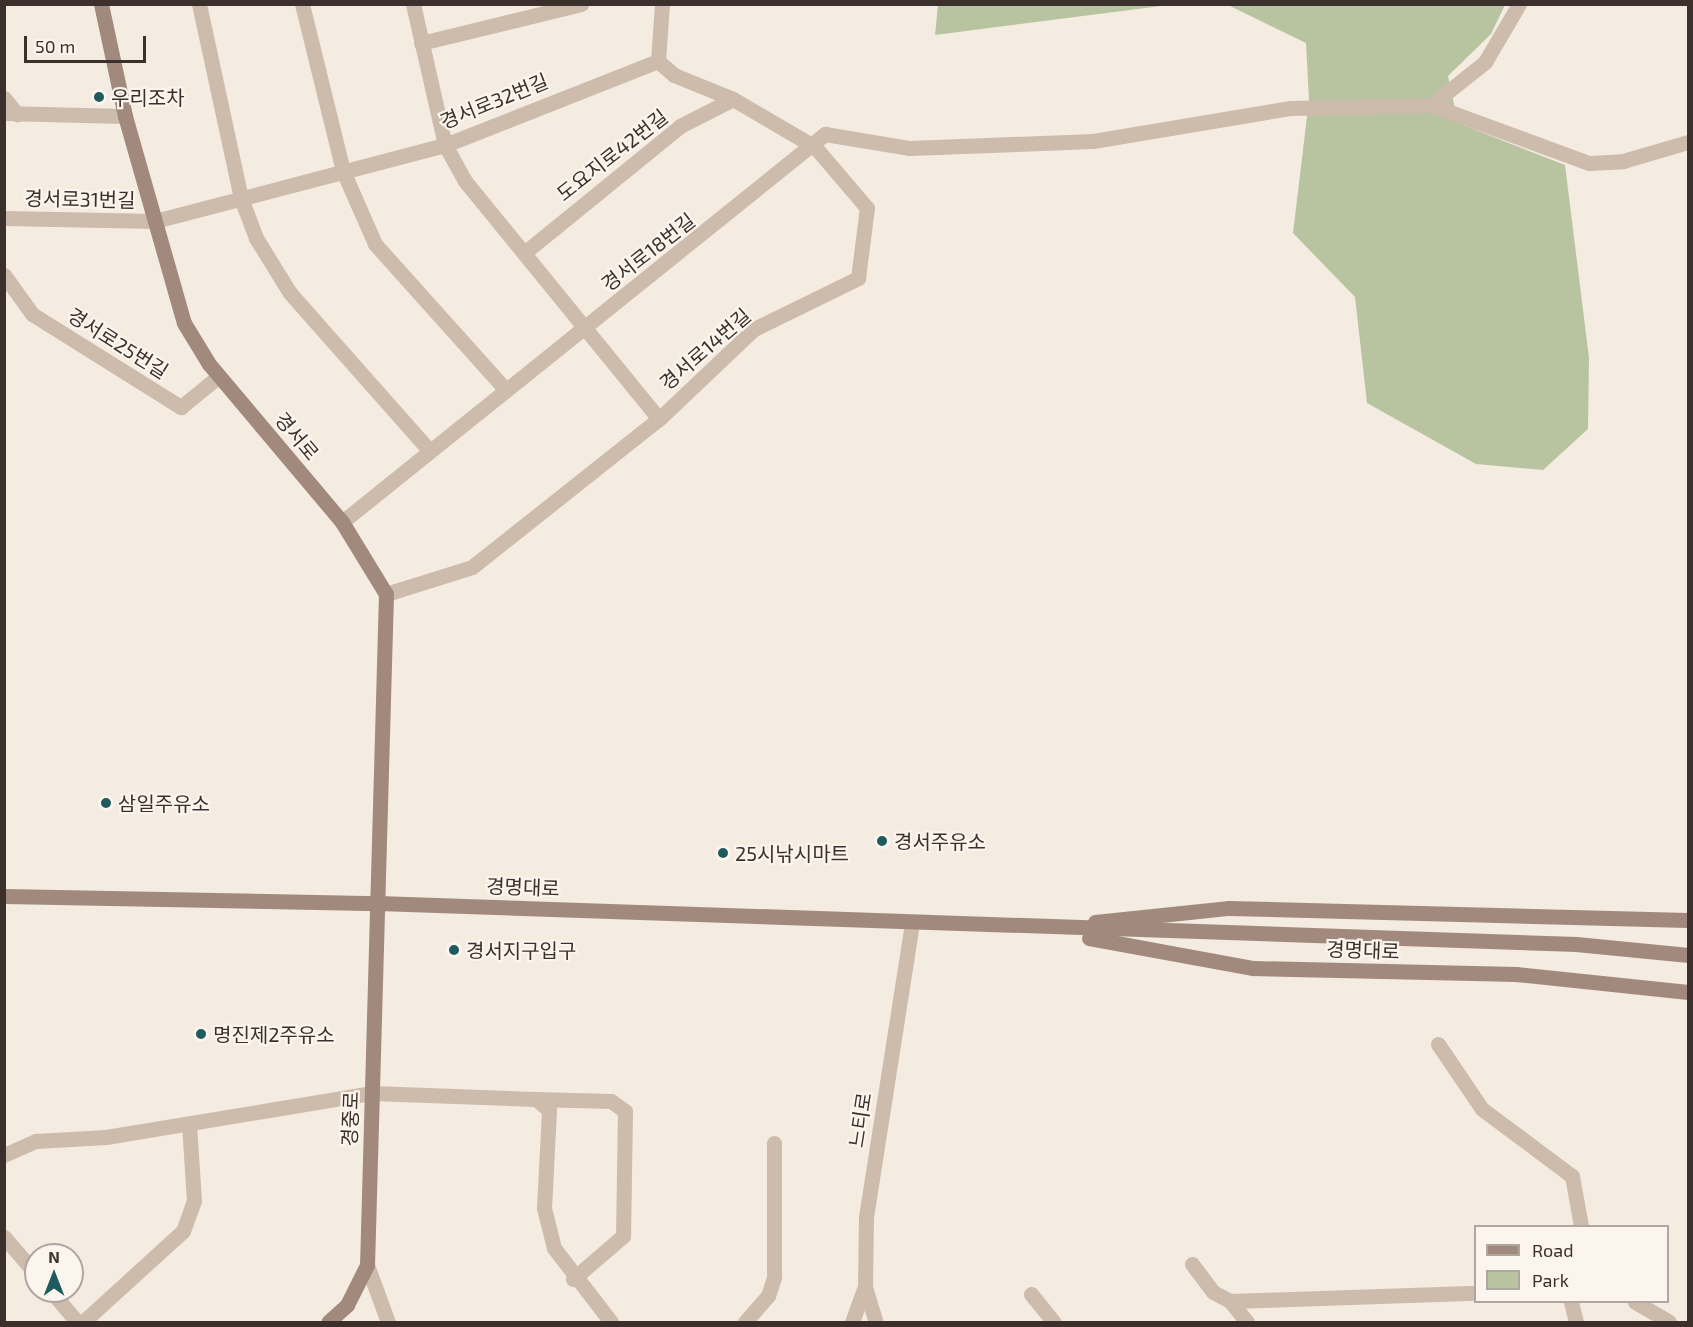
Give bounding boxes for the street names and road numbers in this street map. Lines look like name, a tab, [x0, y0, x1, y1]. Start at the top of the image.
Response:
street label: 경서로32번길	[436, 68, 552, 134]
street label: 도요지로42번길	[552, 104, 672, 206]
street label: 경서로31번길	[24, 186, 136, 212]
street label: 경서로18번길	[596, 208, 700, 296]
street label: 경서로25번길	[63, 303, 173, 383]
street label: 경서로14번길	[655, 303, 755, 395]
street label: 경서로	[270, 407, 324, 465]
street label: 경명대로	[486, 874, 560, 900]
street label: 경명대로	[1326, 937, 1400, 963]
street label: 경중로	[337, 1091, 363, 1147]
street label: 느티로	[844, 1091, 876, 1149]

